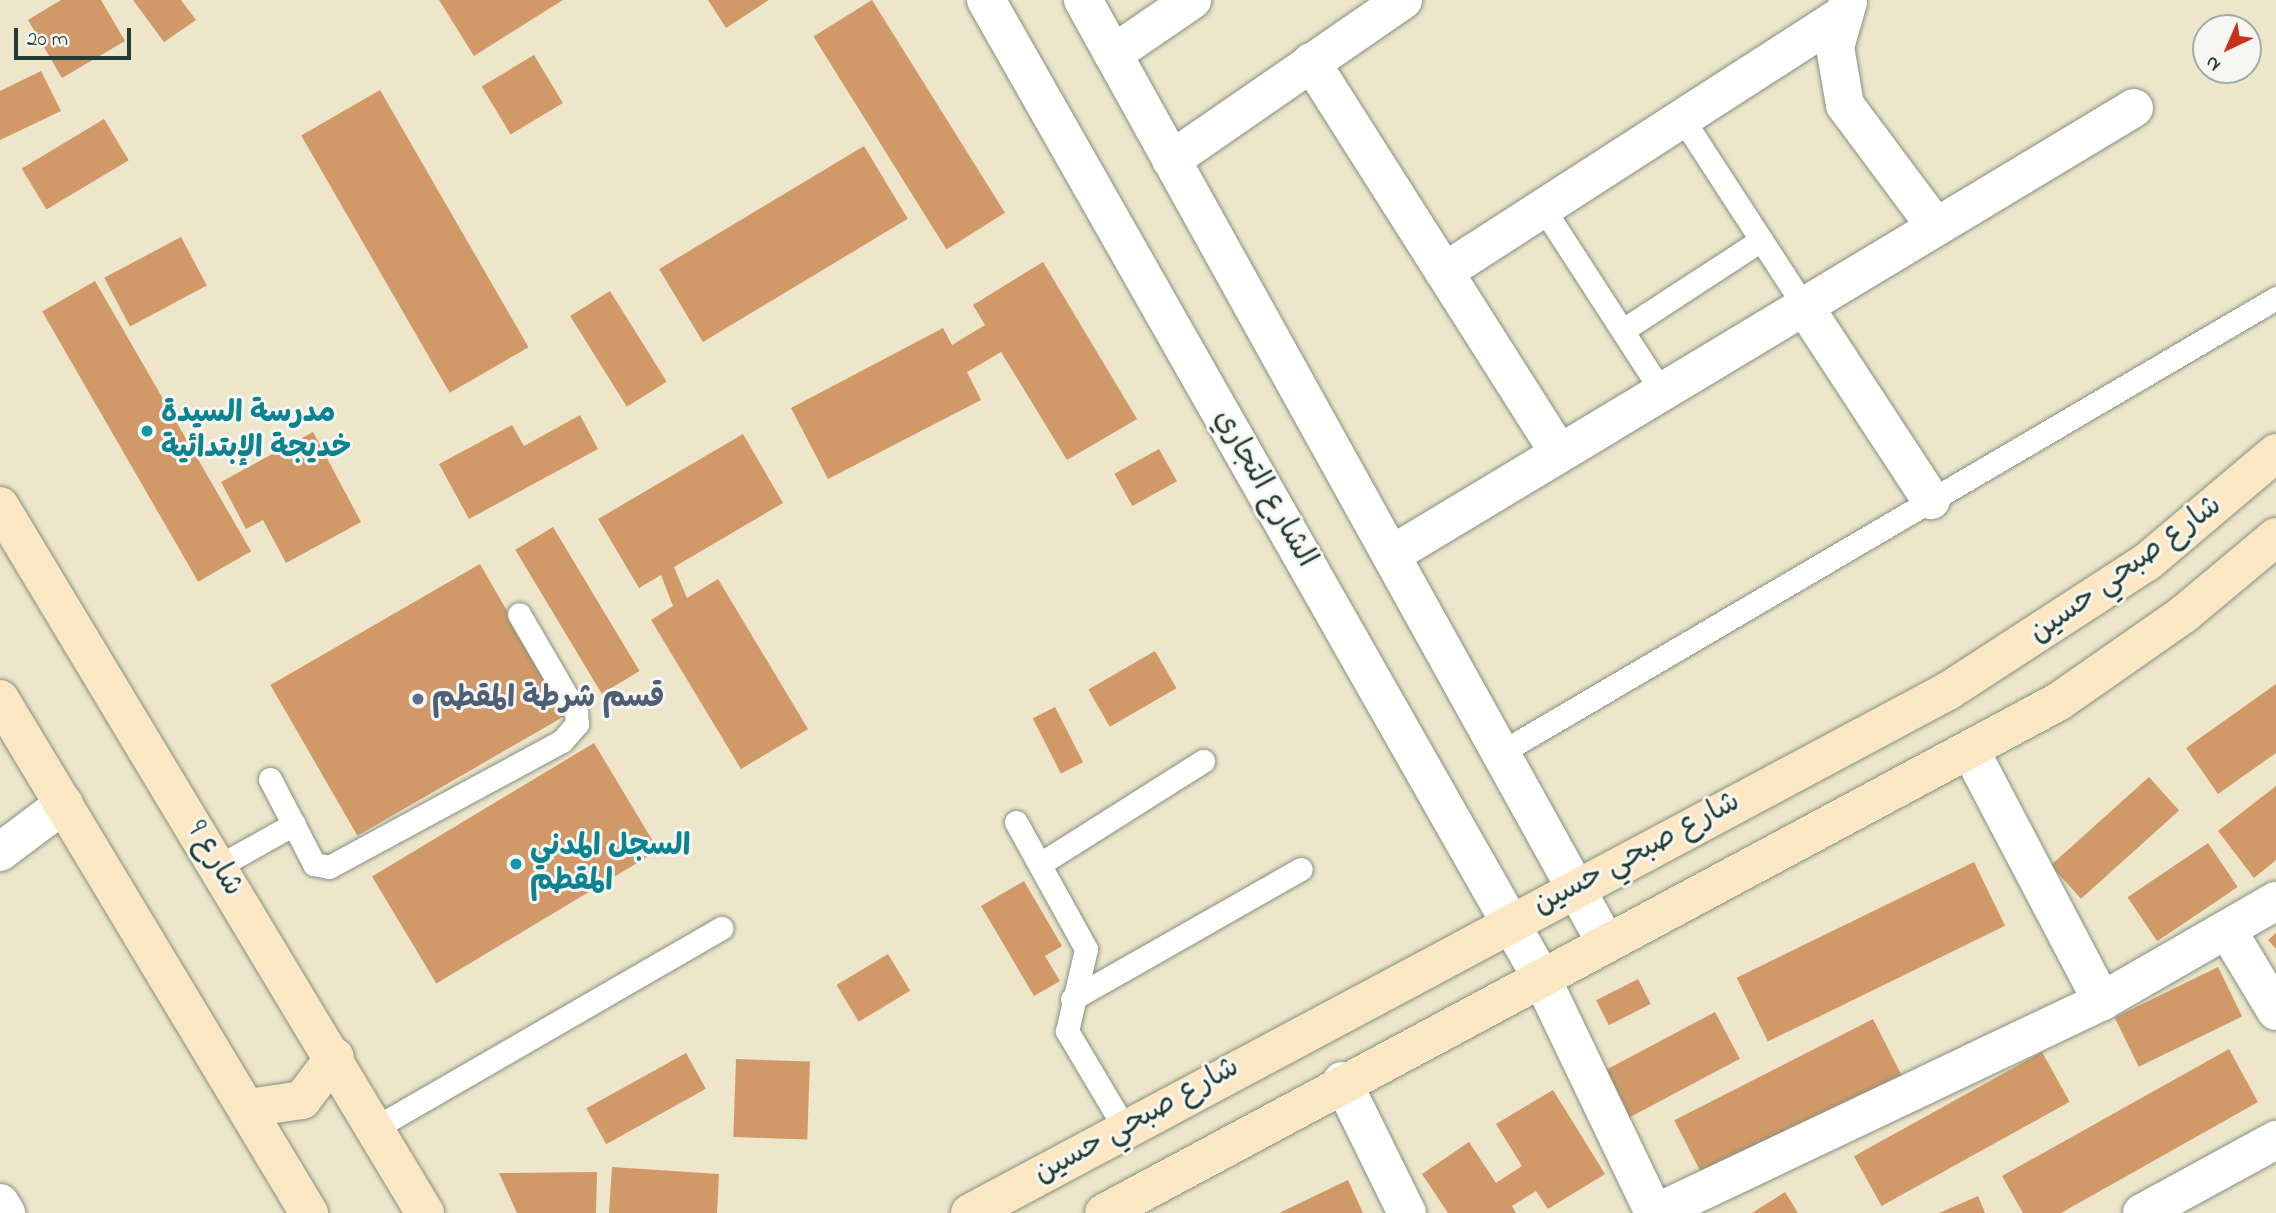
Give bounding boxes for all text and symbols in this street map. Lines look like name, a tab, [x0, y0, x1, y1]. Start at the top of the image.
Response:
scale bar	[18, 14, 135, 58]
north arrow	[2192, 14, 2262, 84]
text: 20 m	[27, 25, 68, 55]
text: N	[2199, 49, 2227, 77]
place label: مدرسة السيدة خديجة الإبتدائية	[161, 396, 351, 466]
street label: الشارع التجاري	[1204, 404, 1324, 574]
marker: مدرسة السيدة خديجة الإبتدائية	[139, 423, 155, 439]
street label: شارع صبحي حسين	[2023, 488, 2229, 652]
place label: قسم شرطة المقطم	[432, 681, 664, 717]
marker: قسم شرطة المقطم	[410, 691, 426, 707]
street label: شارع صبحي حسين	[1527, 784, 1747, 924]
street label: شارع 9	[178, 815, 250, 903]
place label: السجل المدني المقطم	[530, 829, 690, 900]
marker: السجل المدني المقطم	[508, 856, 524, 872]
street label: شارع صبحي حسين	[1028, 1050, 1246, 1192]

